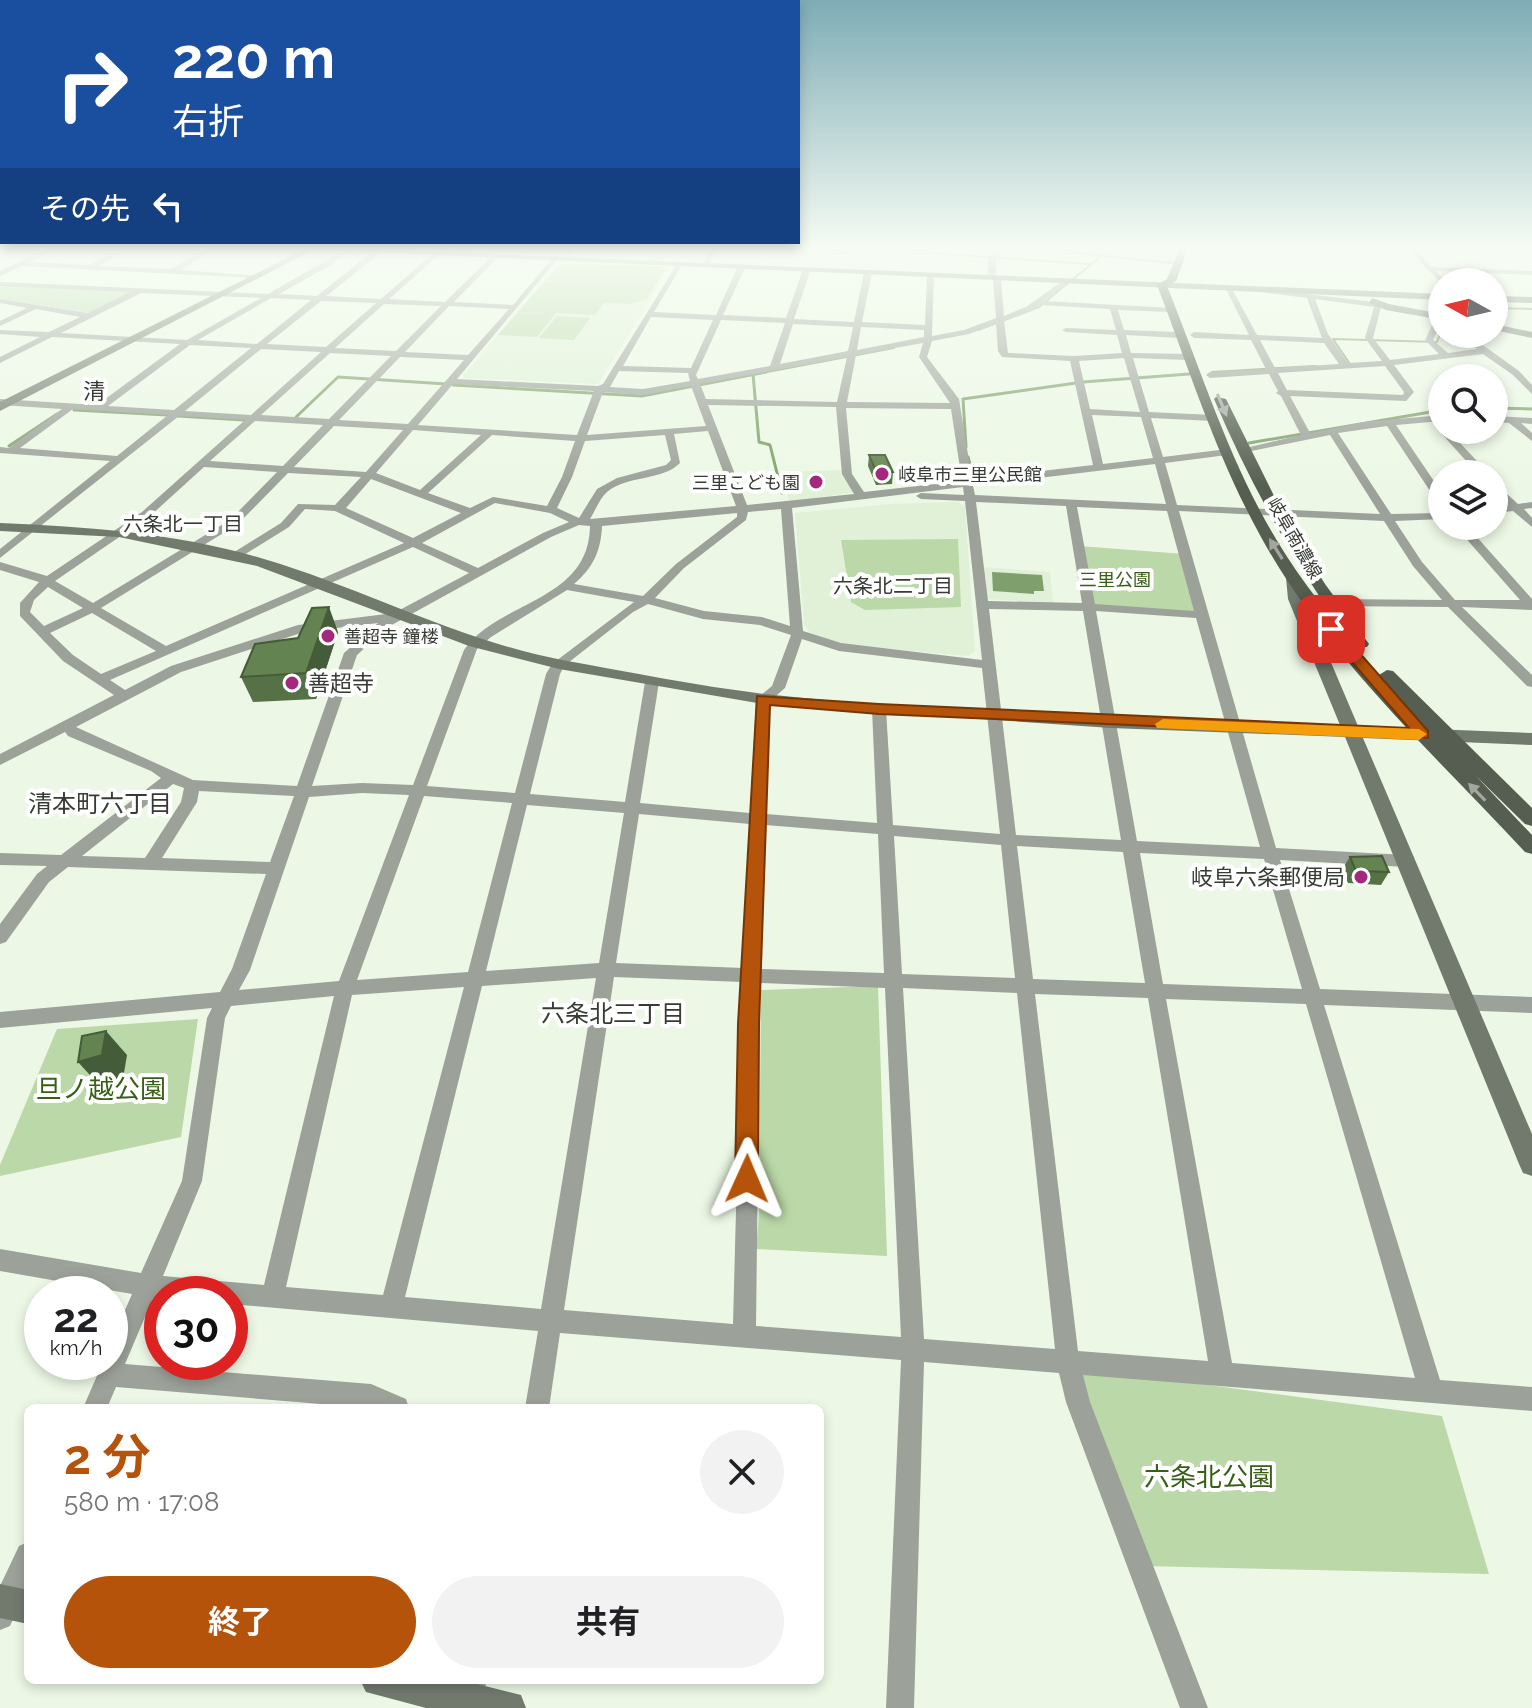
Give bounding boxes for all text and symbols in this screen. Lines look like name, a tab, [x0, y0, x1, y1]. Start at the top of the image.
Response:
text: 220 m	[172, 25, 335, 91]
icon: right	[40, 32, 144, 136]
text: 右折	[172, 100, 244, 142]
icon: left	[146, 184, 190, 228]
text: その先	[40, 191, 130, 226]
north arrow	[1428, 268, 1508, 348]
map controls	[1428, 268, 1508, 540]
button: search	[1428, 364, 1508, 444]
district label: 清	[83, 378, 105, 404]
one-way arrow	[1216, 393, 1229, 416]
button: layers	[1428, 460, 1508, 540]
place label: 岐阜市三里公民館	[898, 464, 1042, 485]
marker: 岐阜市三里公民館	[873, 465, 891, 483]
place label: 三里こども園	[692, 472, 800, 493]
marker: 三里こども園	[807, 473, 825, 491]
street label: 岐阜南濃線	[1263, 494, 1327, 582]
district label: 六条北一丁目	[123, 512, 243, 536]
one-way arrow	[1269, 538, 1283, 560]
park label: 三里公園	[1079, 569, 1151, 590]
district label: 六条北二丁目	[833, 574, 953, 598]
pin	[1297, 595, 1365, 663]
icon: arrive	[1309, 607, 1353, 651]
place label: 善超寺 鐘楼	[344, 626, 439, 647]
marker: 善超寺 鐘楼	[319, 627, 337, 645]
place label: 善超寺	[308, 670, 374, 696]
marker: 善超寺	[283, 674, 301, 692]
one-way arrow	[1469, 783, 1487, 802]
district label: 清本町六丁目	[28, 789, 172, 818]
place label: 岐阜六条郵便局	[1191, 864, 1345, 890]
marker: 岐阜六条郵便局	[1352, 868, 1370, 886]
district label: 六条北三丁目	[541, 999, 685, 1028]
park label: 旦ノ越公園	[36, 1074, 166, 1104]
position arrow	[705, 1137, 789, 1221]
speed limit sign: 30	[144, 1276, 248, 1380]
text: 22	[53, 1294, 99, 1341]
text: km/h	[50, 1336, 102, 1360]
text: 2 分	[64, 1429, 151, 1485]
button: close	[700, 1430, 784, 1514]
park label: 六条北公園	[1144, 1462, 1274, 1492]
text: 580 m · 17:08	[64, 1487, 219, 1517]
button: 終了	[64, 1576, 416, 1668]
button: 共有	[432, 1576, 784, 1668]

